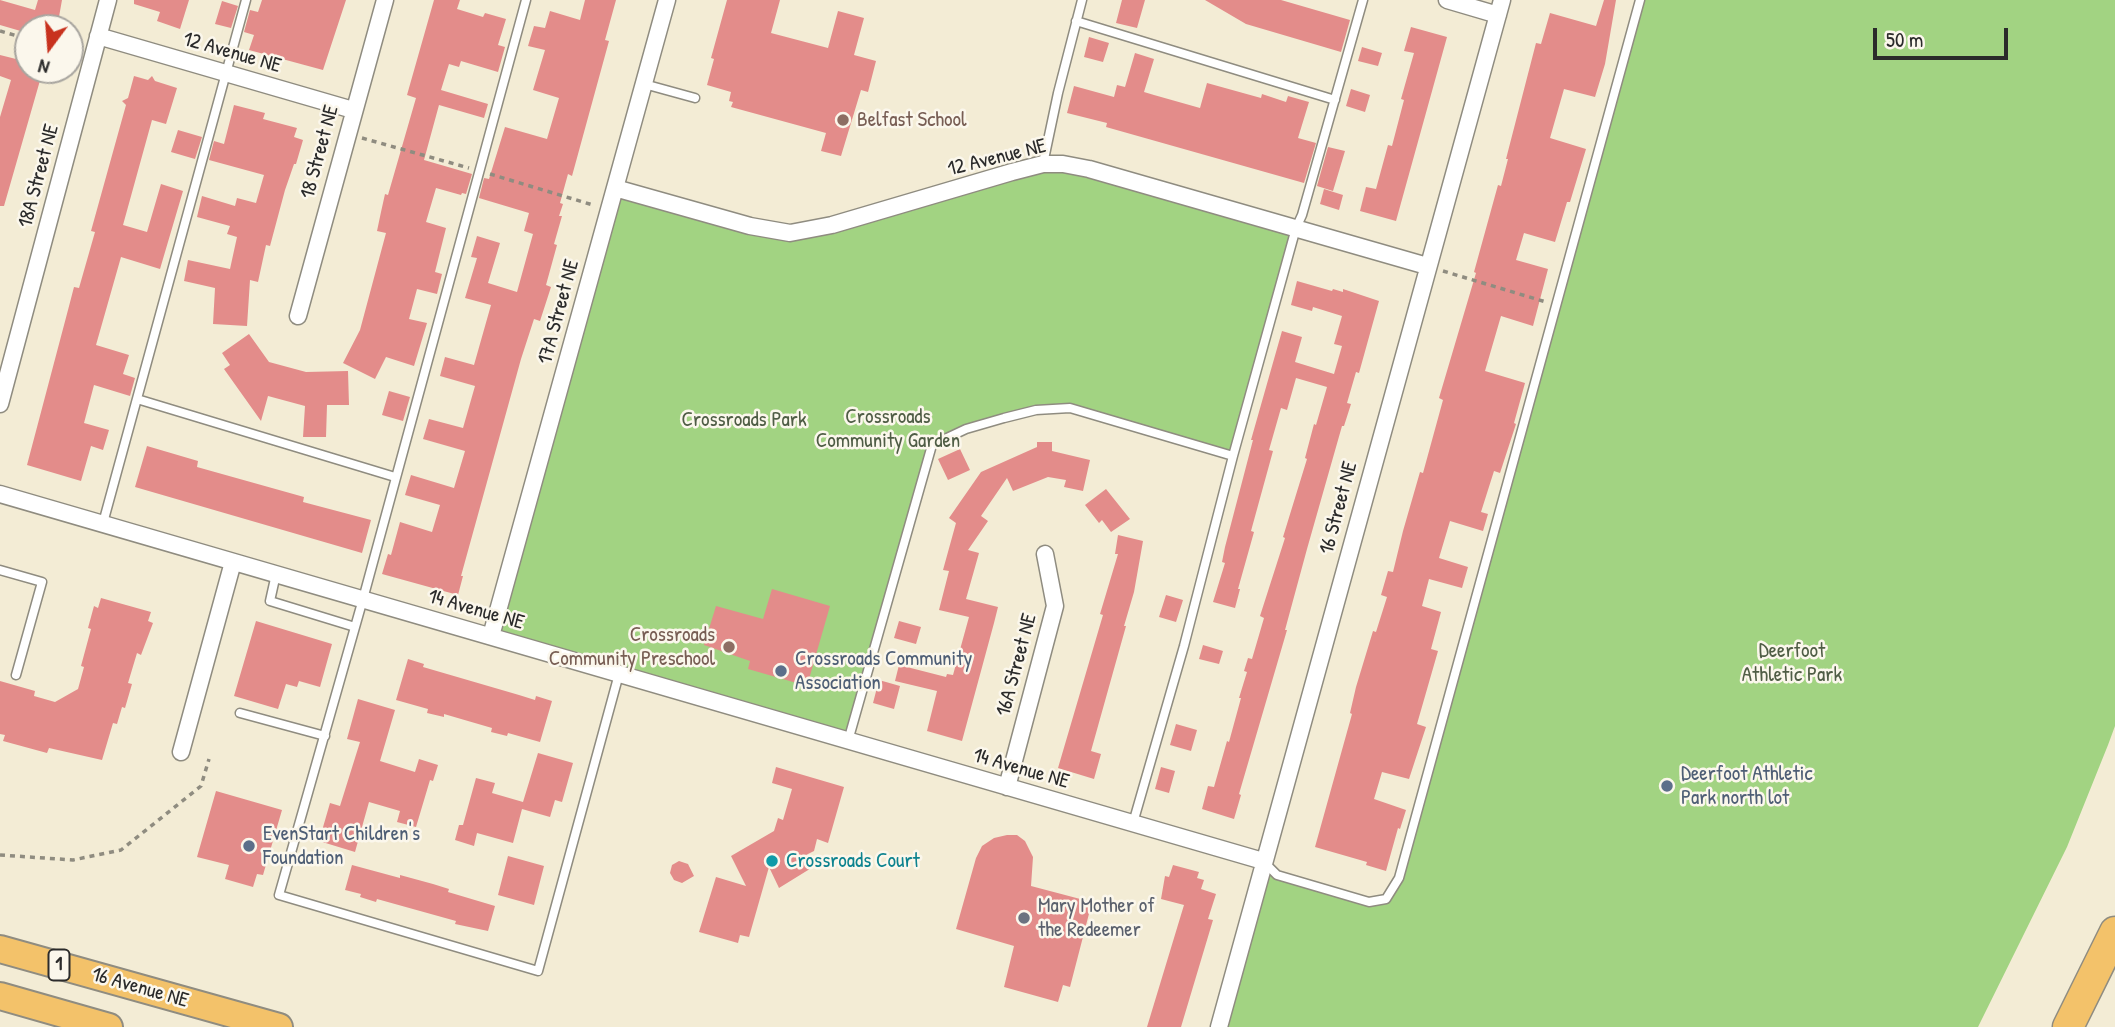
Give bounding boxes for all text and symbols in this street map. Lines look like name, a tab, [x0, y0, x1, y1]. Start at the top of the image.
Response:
north arrow	[14, 14, 84, 84]
scale bar	[1877, 14, 2012, 58]
text: 50 m	[1886, 25, 1923, 54]
street label: 12 Avenue NE	[180, 27, 284, 79]
text: N	[35, 53, 52, 81]
street label: 18 Street NE	[295, 103, 345, 201]
place label: Belfast School	[857, 107, 967, 133]
marker: Belfast School	[835, 112, 851, 128]
street label: 18A Street NE	[13, 122, 65, 230]
street label: 12 Avenue NE	[945, 134, 1049, 182]
street label: 17A Street NE	[533, 257, 585, 367]
park label: Crossroads Community Garden	[816, 404, 960, 454]
park label: Crossroads Park	[681, 407, 807, 433]
street label: 16 Street NE	[1315, 459, 1363, 557]
street label: 14 Avenue NE	[425, 584, 527, 636]
street label: 16A Street NE	[991, 611, 1043, 719]
place label: Crossroads Community Preschool	[549, 622, 715, 672]
park label: Deerfoot Athletic Park	[1742, 638, 1842, 688]
marker: Crossroads Community Preschool	[721, 639, 737, 655]
place label: Crossroads Community Association	[795, 646, 972, 696]
marker: Crossroads Community Association	[773, 663, 789, 679]
street label: 14 Avenue NE	[970, 743, 1072, 795]
place label: Deerfoot Athletic Park north lot	[1681, 761, 1813, 811]
marker: Deerfoot Athletic Park north lot	[1659, 778, 1675, 794]
place label: EvenStart Children's Foundation	[263, 821, 420, 871]
marker: EvenStart Children's Foundation	[241, 838, 257, 854]
place label: Crossroads Court	[786, 848, 920, 874]
marker: Crossroads Court	[764, 853, 780, 869]
place label: Mary Mother of the Redeemer	[1038, 893, 1155, 943]
marker: Mary Mother of the Redeemer	[1016, 910, 1032, 926]
road number: 1	[48, 950, 70, 981]
street label: 16 Avenue NE	[89, 962, 191, 1014]

